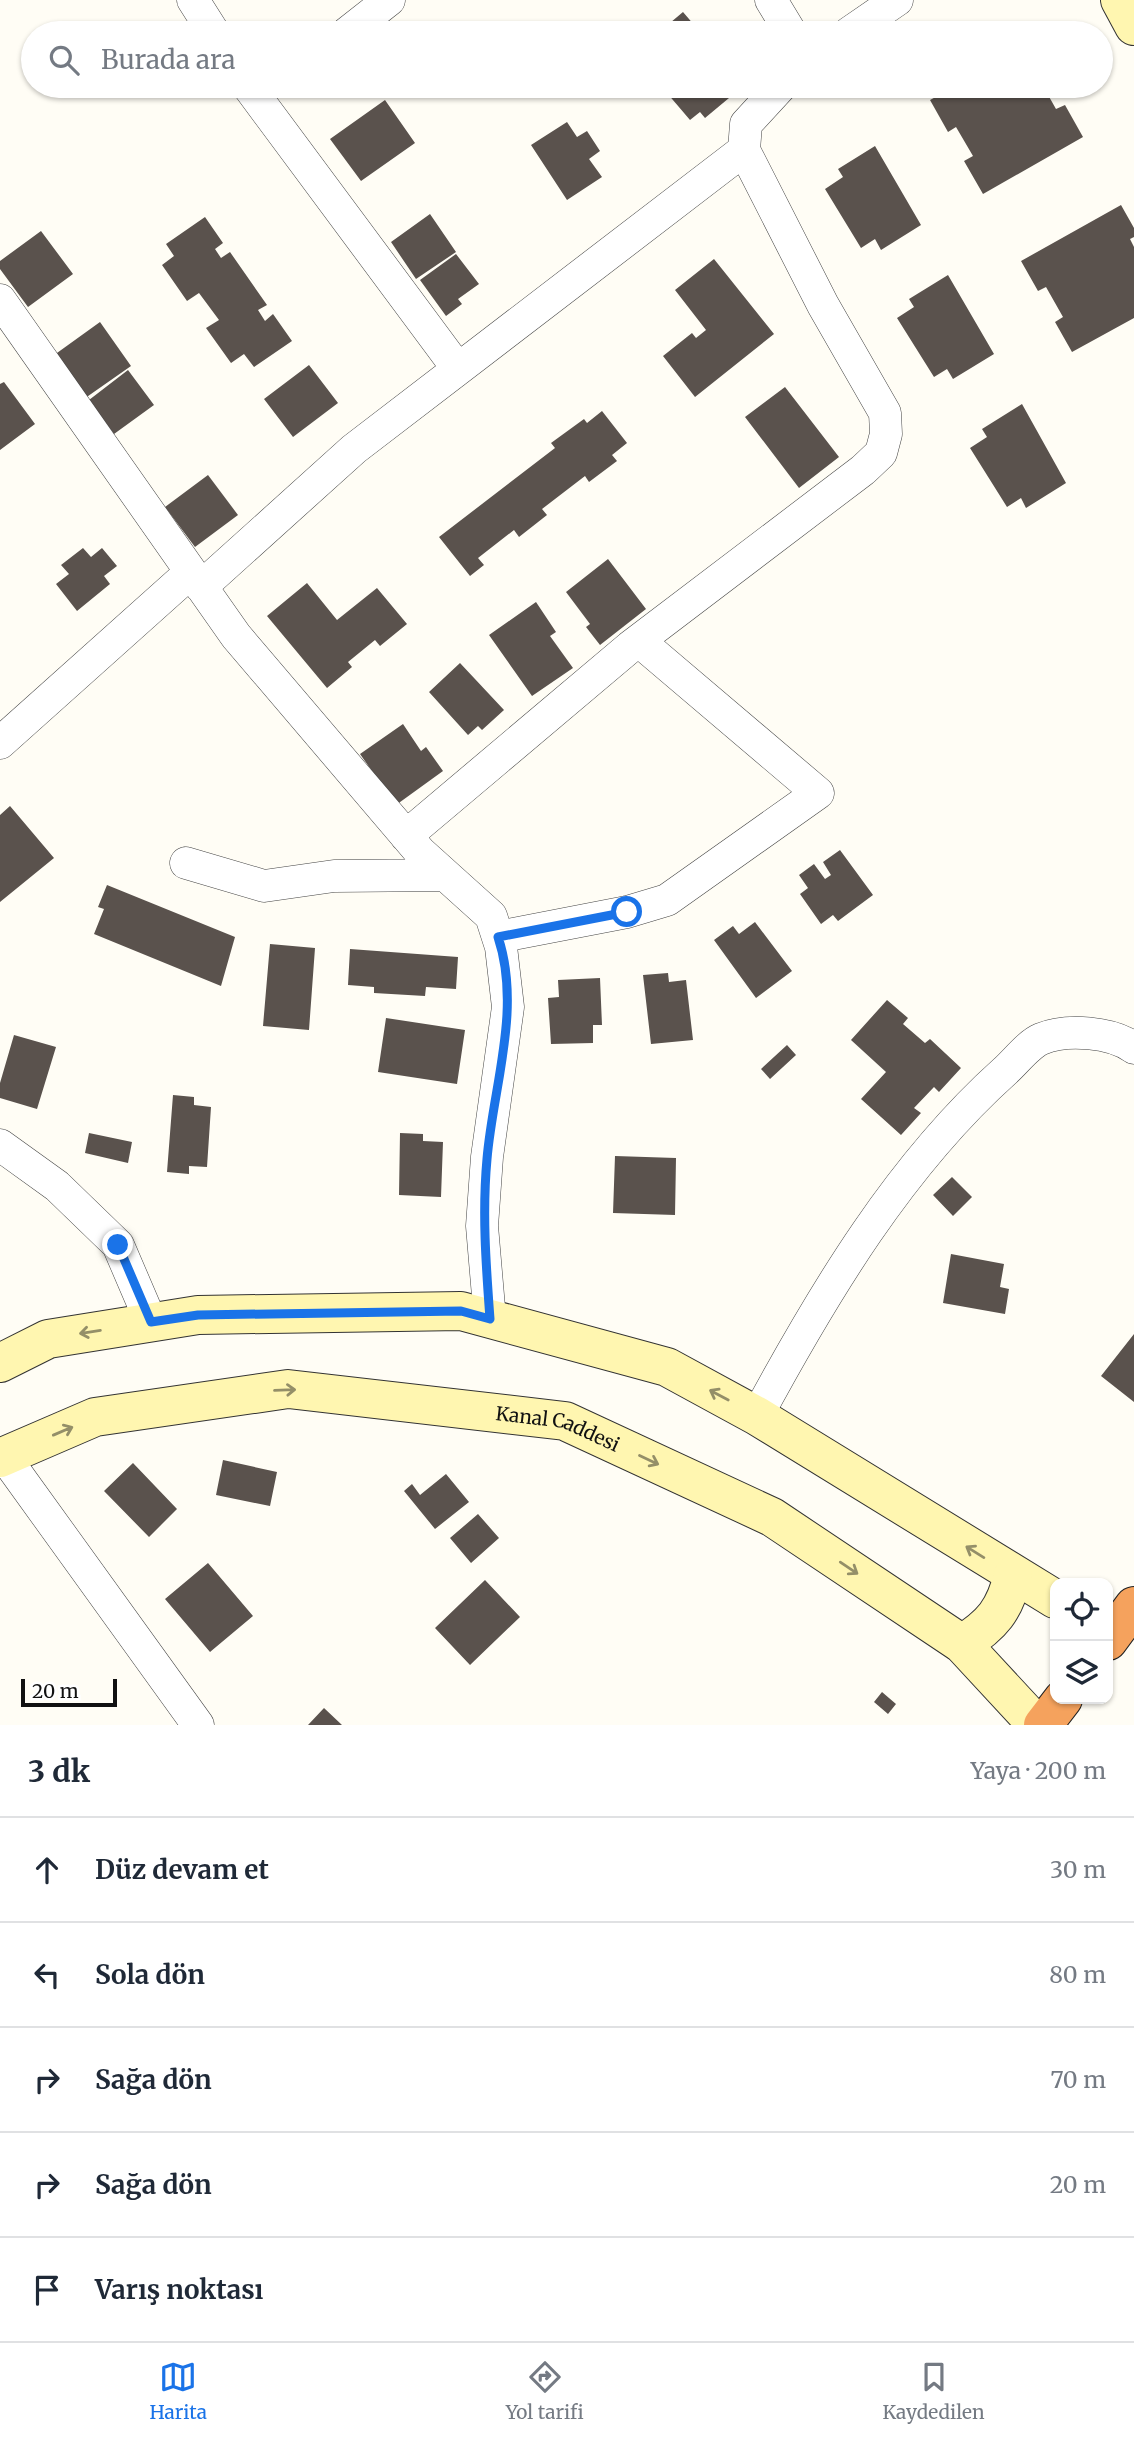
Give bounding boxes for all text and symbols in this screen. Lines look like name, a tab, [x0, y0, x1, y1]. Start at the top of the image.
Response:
search box	[21, 21, 1113, 98]
icon: search	[45, 41, 83, 79]
text: Burada ara	[101, 43, 235, 76]
route start	[611, 896, 642, 927]
route end	[102, 1229, 133, 1260]
one-way arrow	[79, 1326, 102, 1339]
one-way arrow	[273, 1384, 296, 1397]
one-way arrow	[709, 1388, 729, 1402]
street label: Kanal Caddesi	[494, 1401, 624, 1457]
one-way arrow	[51, 1424, 73, 1437]
one-way arrow	[638, 1454, 659, 1467]
one-way arrow	[966, 1544, 986, 1558]
one-way arrow	[838, 1561, 858, 1575]
map controls	[1050, 1578, 1113, 1704]
button: locate	[1050, 1578, 1113, 1641]
button: layers	[1050, 1641, 1113, 1704]
scale bar	[21, 1676, 117, 1708]
text: 20 m	[32, 1679, 79, 1703]
text: 3 dk	[28, 1752, 90, 1790]
text: Yaya · 200 m	[970, 1756, 1106, 1785]
icon: ahead	[28, 1851, 66, 1889]
text: Düz devam et	[95, 1853, 269, 1886]
text: 30 m	[1050, 1855, 1106, 1884]
icon: left	[28, 1956, 66, 1994]
text: Sola dön	[95, 1958, 205, 1991]
text: 80 m	[1049, 1960, 1106, 1989]
icon: right	[28, 2061, 66, 2099]
text: Sağa dön	[95, 2063, 212, 2096]
text: 70 m	[1050, 2065, 1106, 2094]
icon: right	[28, 2166, 66, 2204]
text: Sağa dön	[95, 2168, 212, 2201]
text: 20 m	[1050, 2170, 1106, 2199]
icon: arrive	[28, 2271, 66, 2309]
text: Varış noktası	[95, 2273, 263, 2306]
tab: Harita	[149, 2358, 207, 2424]
tab: Yol tarifi	[506, 2358, 584, 2424]
tab: Kaydedilen	[882, 2358, 985, 2424]

